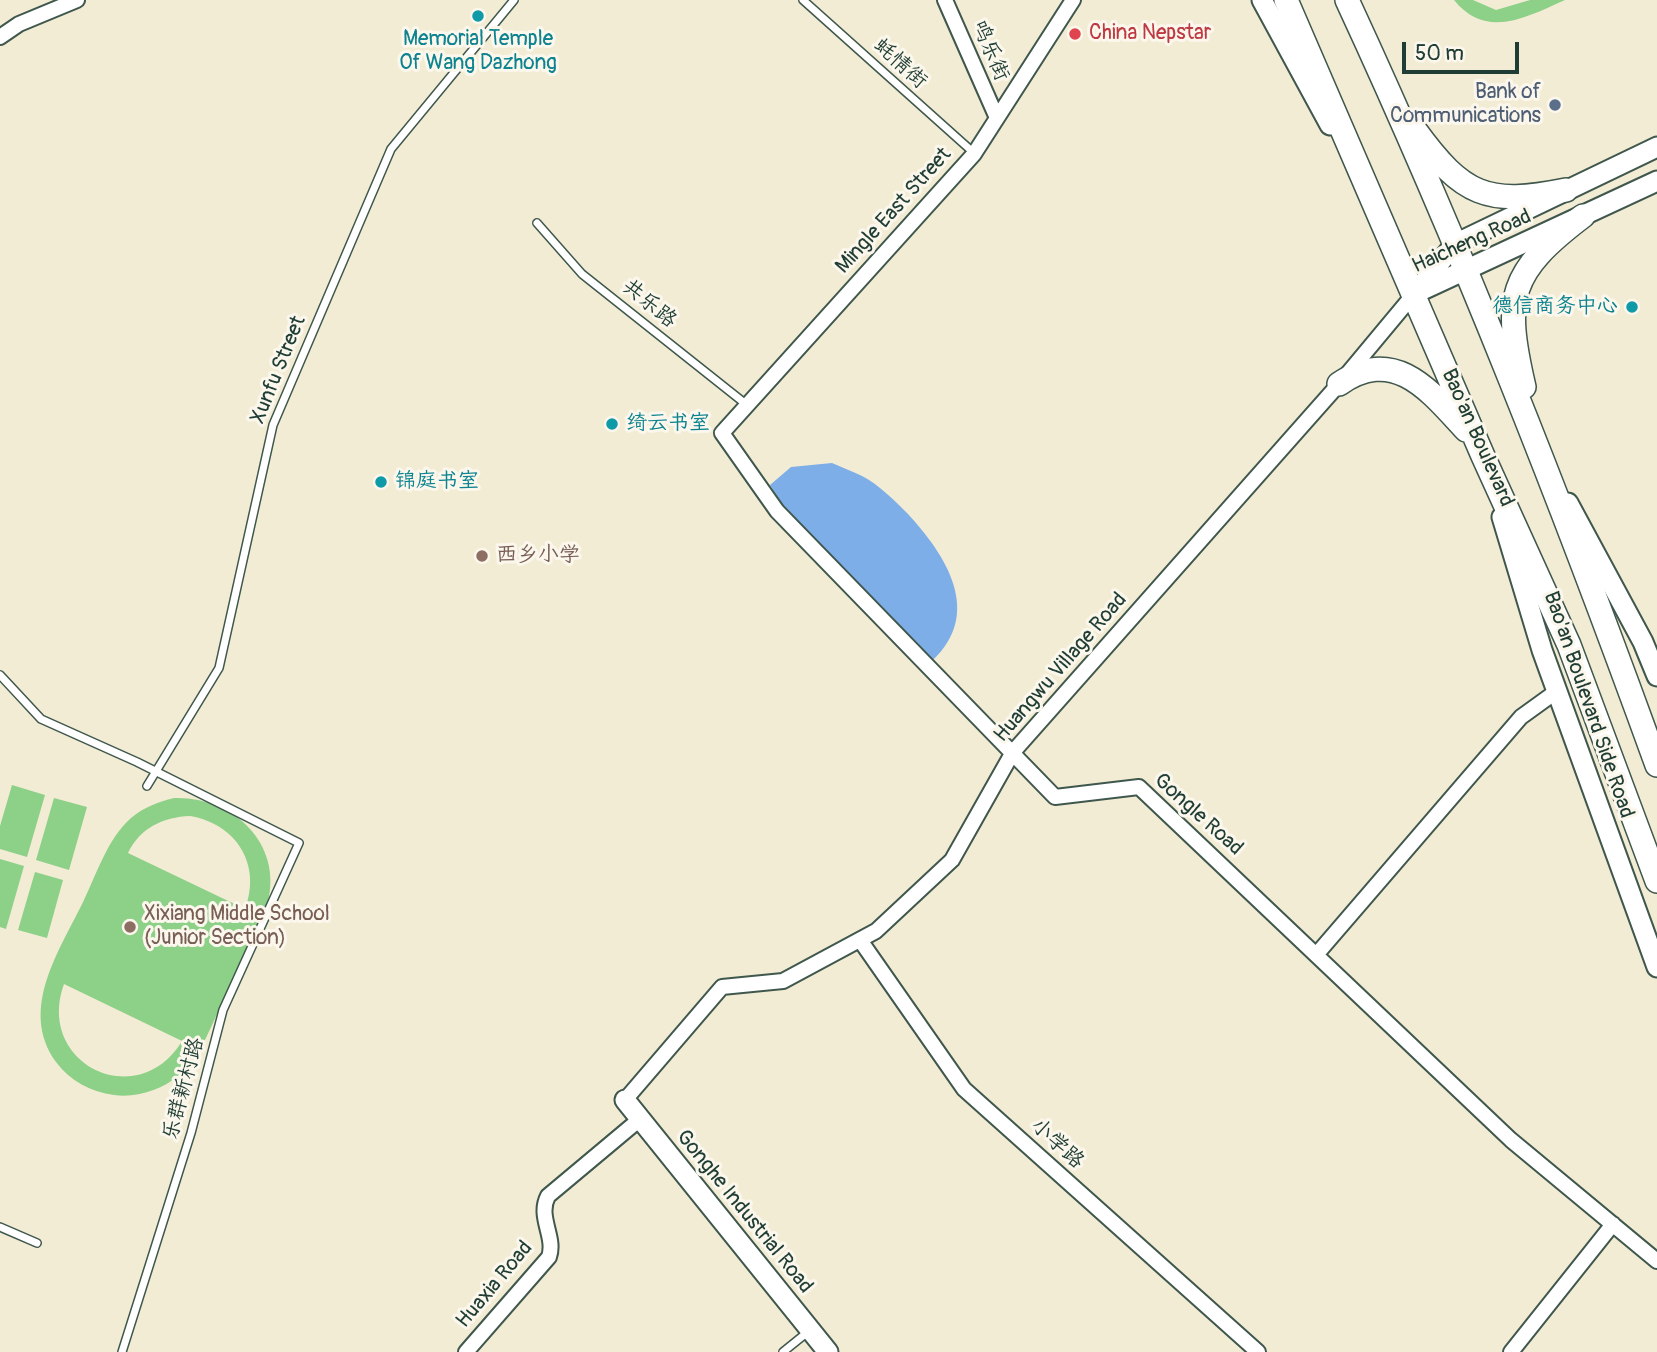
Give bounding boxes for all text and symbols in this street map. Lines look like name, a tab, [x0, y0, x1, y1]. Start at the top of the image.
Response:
marker: Memorial Temple Of Wang Dazhong	[470, 8, 486, 24]
street label: 鸣乐街	[966, 17, 1014, 85]
place label: China Nepstar	[1089, 21, 1211, 47]
marker: China Nepstar	[1067, 26, 1083, 42]
place label: Memorial Temple Of Wang Dazhong	[399, 27, 557, 77]
scale bar	[1405, 28, 1522, 72]
street label: 蚝情街	[868, 34, 932, 94]
text: 50 m	[1415, 40, 1464, 67]
place label: Bank of Communications	[1390, 80, 1541, 130]
marker: Bank of Communications	[1547, 97, 1563, 113]
street label: Mingle East Street	[831, 143, 957, 279]
street label: Haicheng Road	[1409, 205, 1535, 279]
street label: 共乐路	[617, 274, 681, 334]
place label: 德信商务中心	[1492, 294, 1618, 320]
marker: 德信商务中心	[1624, 299, 1640, 315]
street label: Xunfu Street	[246, 312, 312, 428]
street label: Bao'an Boulevard	[1435, 365, 1519, 511]
place label: 绮云书室	[626, 411, 710, 437]
marker: 绮云书室	[604, 416, 620, 432]
place label: 锦庭书室	[395, 469, 479, 495]
marker: 锦庭书室	[373, 474, 389, 490]
place label: 西乡小学	[496, 543, 580, 569]
marker: 西乡小学	[474, 548, 490, 564]
street label: Huangwu Village Road	[989, 588, 1133, 748]
street label: Bao'an Boulevard Side Road	[1537, 588, 1639, 822]
street label: Gongle Road	[1148, 769, 1248, 861]
place label: Xixiang Middle School (Junior Section)	[144, 902, 330, 952]
marker: Xixiang Middle School (Junior Section)	[122, 919, 138, 935]
street label: 乐群新村路	[158, 1035, 210, 1143]
street label: 小学路	[1025, 1114, 1089, 1174]
street label: Gonghe Industrial Road	[670, 1125, 818, 1299]
street label: Huaxia Road	[451, 1236, 539, 1334]

